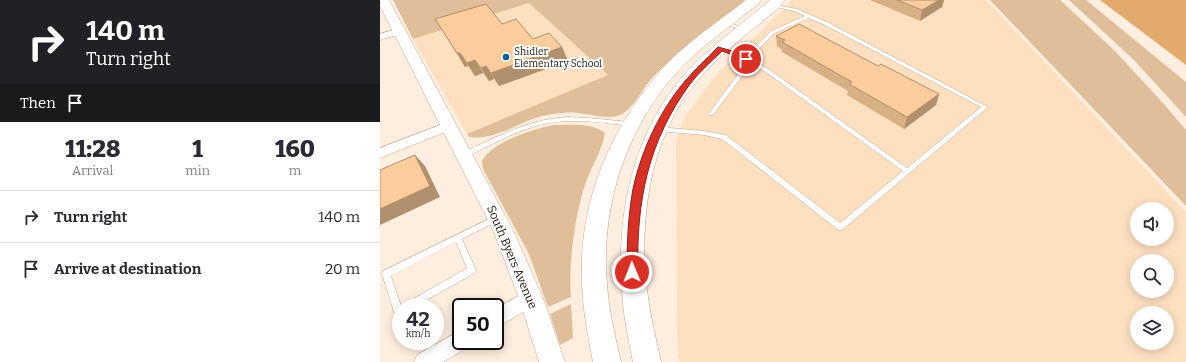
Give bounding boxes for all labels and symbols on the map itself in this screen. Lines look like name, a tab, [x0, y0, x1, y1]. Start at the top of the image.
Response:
pin	[729, 42, 763, 76]
place label: Shidler Elementary School	[514, 46, 602, 70]
marker: Shidler Elementary School	[501, 52, 511, 62]
street label: South Byers Avenue	[484, 203, 540, 311]
position arrow	[611, 251, 653, 293]
speed limit sign: 50	[452, 298, 504, 350]

